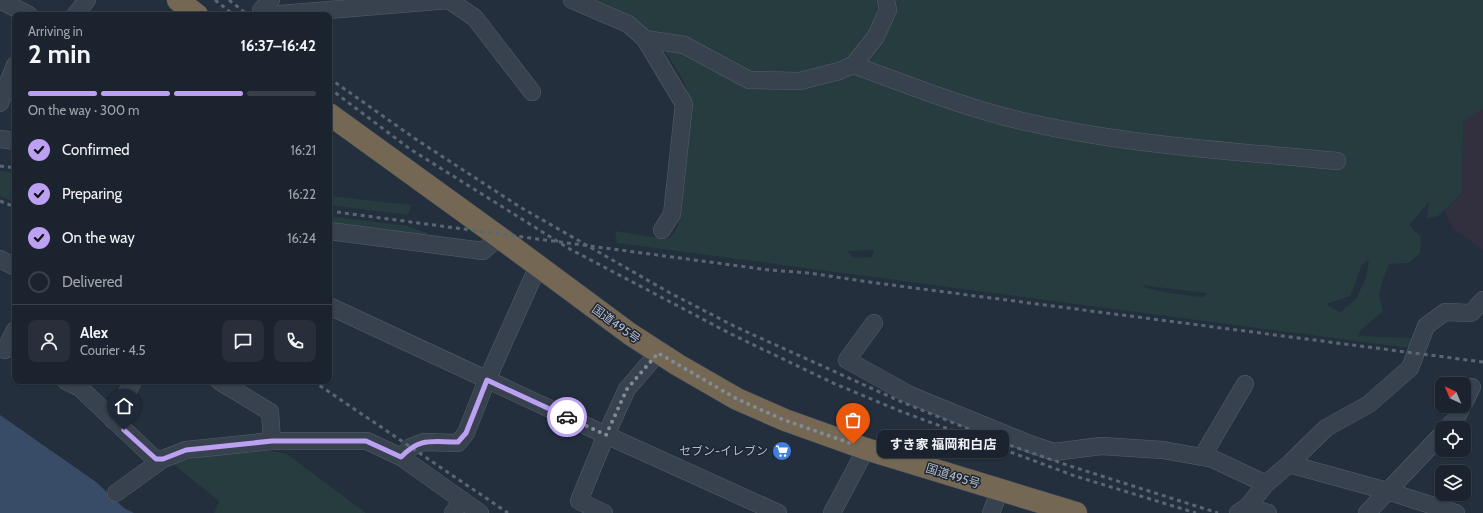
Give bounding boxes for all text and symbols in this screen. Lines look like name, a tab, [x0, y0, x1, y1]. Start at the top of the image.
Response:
text: Arriving in	[28, 23, 83, 39]
text: 16:37–16:42	[241, 37, 316, 55]
text: 2 min	[28, 38, 91, 70]
text: On the way · 300 m	[28, 102, 140, 118]
icon: check	[28, 139, 50, 161]
text: Confirmed	[62, 141, 130, 159]
text: 16:21	[291, 142, 316, 158]
icon: check	[28, 183, 50, 205]
text: Preparing	[62, 185, 122, 203]
text: 16:22	[288, 186, 316, 202]
icon: check	[28, 227, 50, 249]
text: On the way	[62, 229, 135, 247]
text: 16:24	[287, 230, 316, 246]
text: Delivered	[62, 273, 123, 291]
street label: 国道495号	[589, 301, 643, 346]
button: person	[28, 320, 70, 362]
button: chat	[222, 320, 264, 362]
button: phone	[274, 320, 316, 362]
text: Alex	[80, 324, 108, 342]
text: Courier · 4.5	[80, 342, 145, 358]
north arrow	[1435, 377, 1471, 413]
map controls	[1435, 377, 1471, 501]
pin	[107, 389, 141, 430]
icon: home	[113, 395, 135, 417]
courier	[547, 397, 587, 437]
pin	[836, 403, 870, 444]
icon: car	[556, 406, 578, 428]
icon: bag	[842, 409, 864, 431]
button: locate	[1435, 421, 1471, 457]
callout: すき家 福岡和白店	[877, 430, 1009, 458]
text: すき家 福岡和白店	[890, 436, 996, 452]
supermarket icon: セブン-イレブン	[771, 440, 793, 462]
place label: セブン-イレブン	[679, 443, 768, 458]
street label: 国道495号	[924, 460, 982, 491]
button: layers	[1435, 465, 1471, 501]

